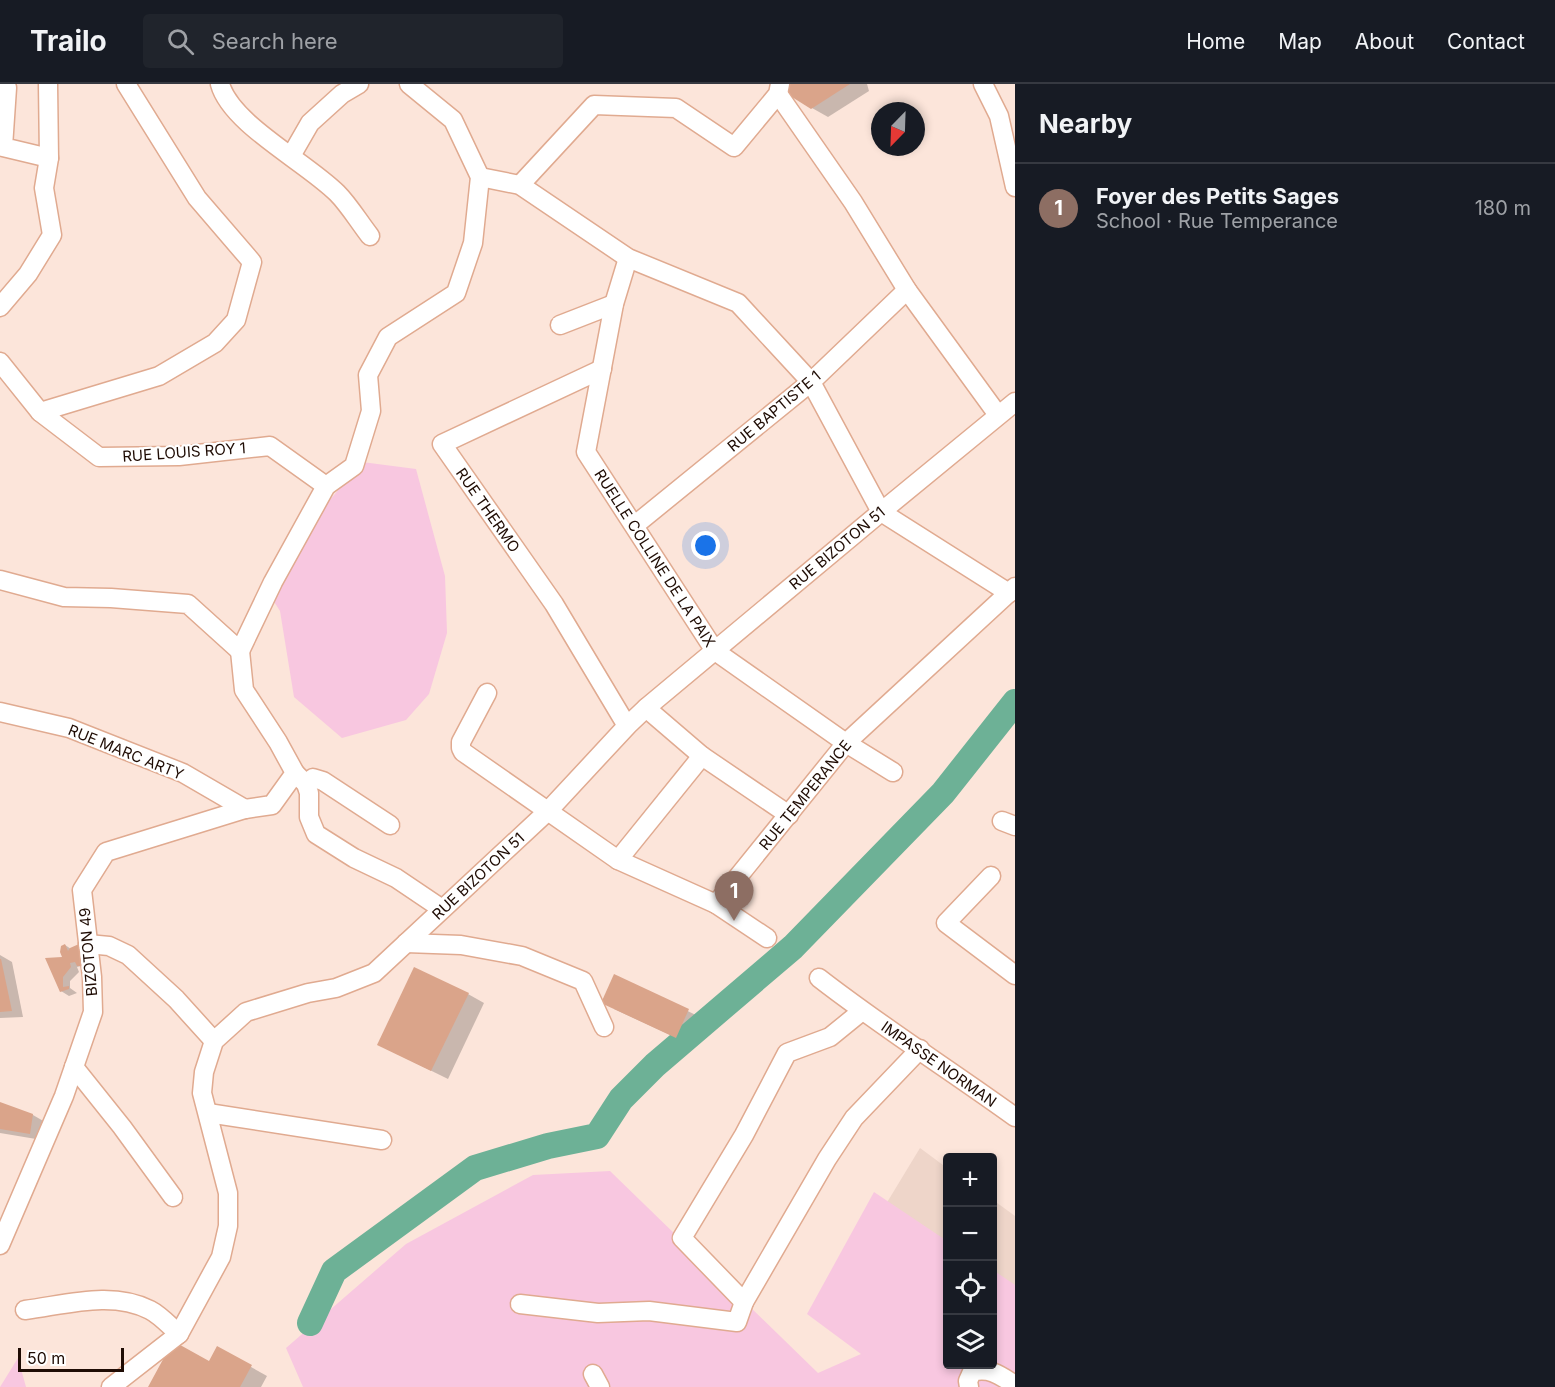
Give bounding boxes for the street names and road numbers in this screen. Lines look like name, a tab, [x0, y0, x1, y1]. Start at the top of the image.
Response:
street label: RUE BAPTISTE 1	[723, 366, 825, 456]
street label: RUE LOUIS ROY 1	[122, 438, 246, 466]
street label: RUE THERMO	[452, 464, 524, 556]
street label: RUELLE COLLINE DE LA PAIX	[590, 466, 720, 650]
street label: RUE BIZOTON 51	[785, 502, 889, 594]
street label: RUE MARC ARTY	[65, 720, 187, 784]
street label: RUE TEMPERANCE	[755, 736, 855, 854]
street label: RUE BIZOTON 51	[428, 828, 528, 924]
street label: BIZOTON 49	[75, 907, 101, 997]
street label: IMPASSE NORMAN	[878, 1017, 1000, 1111]

